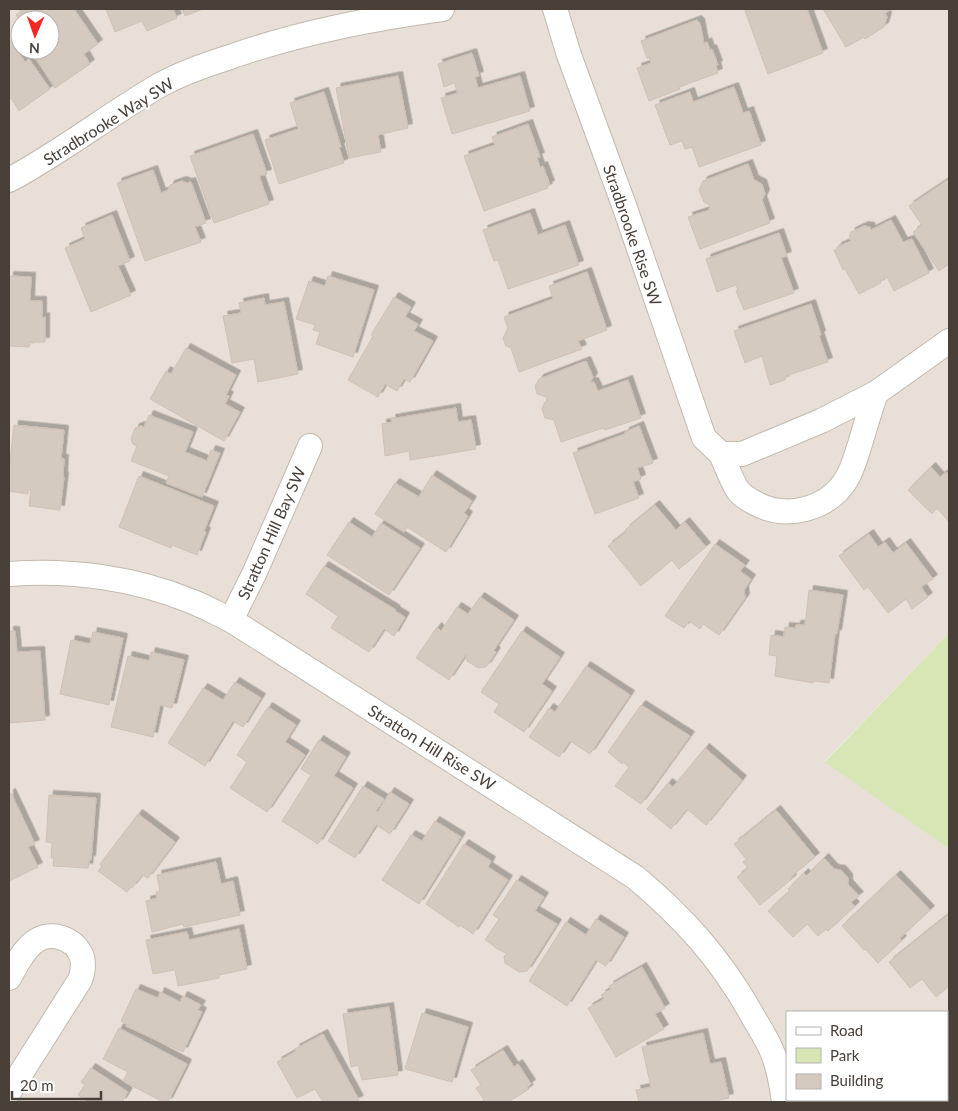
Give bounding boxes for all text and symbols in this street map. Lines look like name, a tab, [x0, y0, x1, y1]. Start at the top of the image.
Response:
north arrow	[10, 10, 60, 60]
text: N	[29, 40, 40, 57]
street label: Stradbrooke Way SW	[39, 73, 177, 169]
street label: Stradbrooke Rise SW	[600, 162, 666, 308]
street label: Stratton Hill Bay SW	[233, 463, 309, 602]
street label: Stratton Hill Rise SW	[365, 700, 500, 794]
legend	[786, 1011, 948, 1101]
text: Road	[830, 1021, 863, 1039]
text: Park	[830, 1046, 860, 1064]
scale bar	[12, 1068, 101, 1100]
text: Building	[830, 1071, 883, 1089]
text: 20 m	[20, 1076, 54, 1094]

